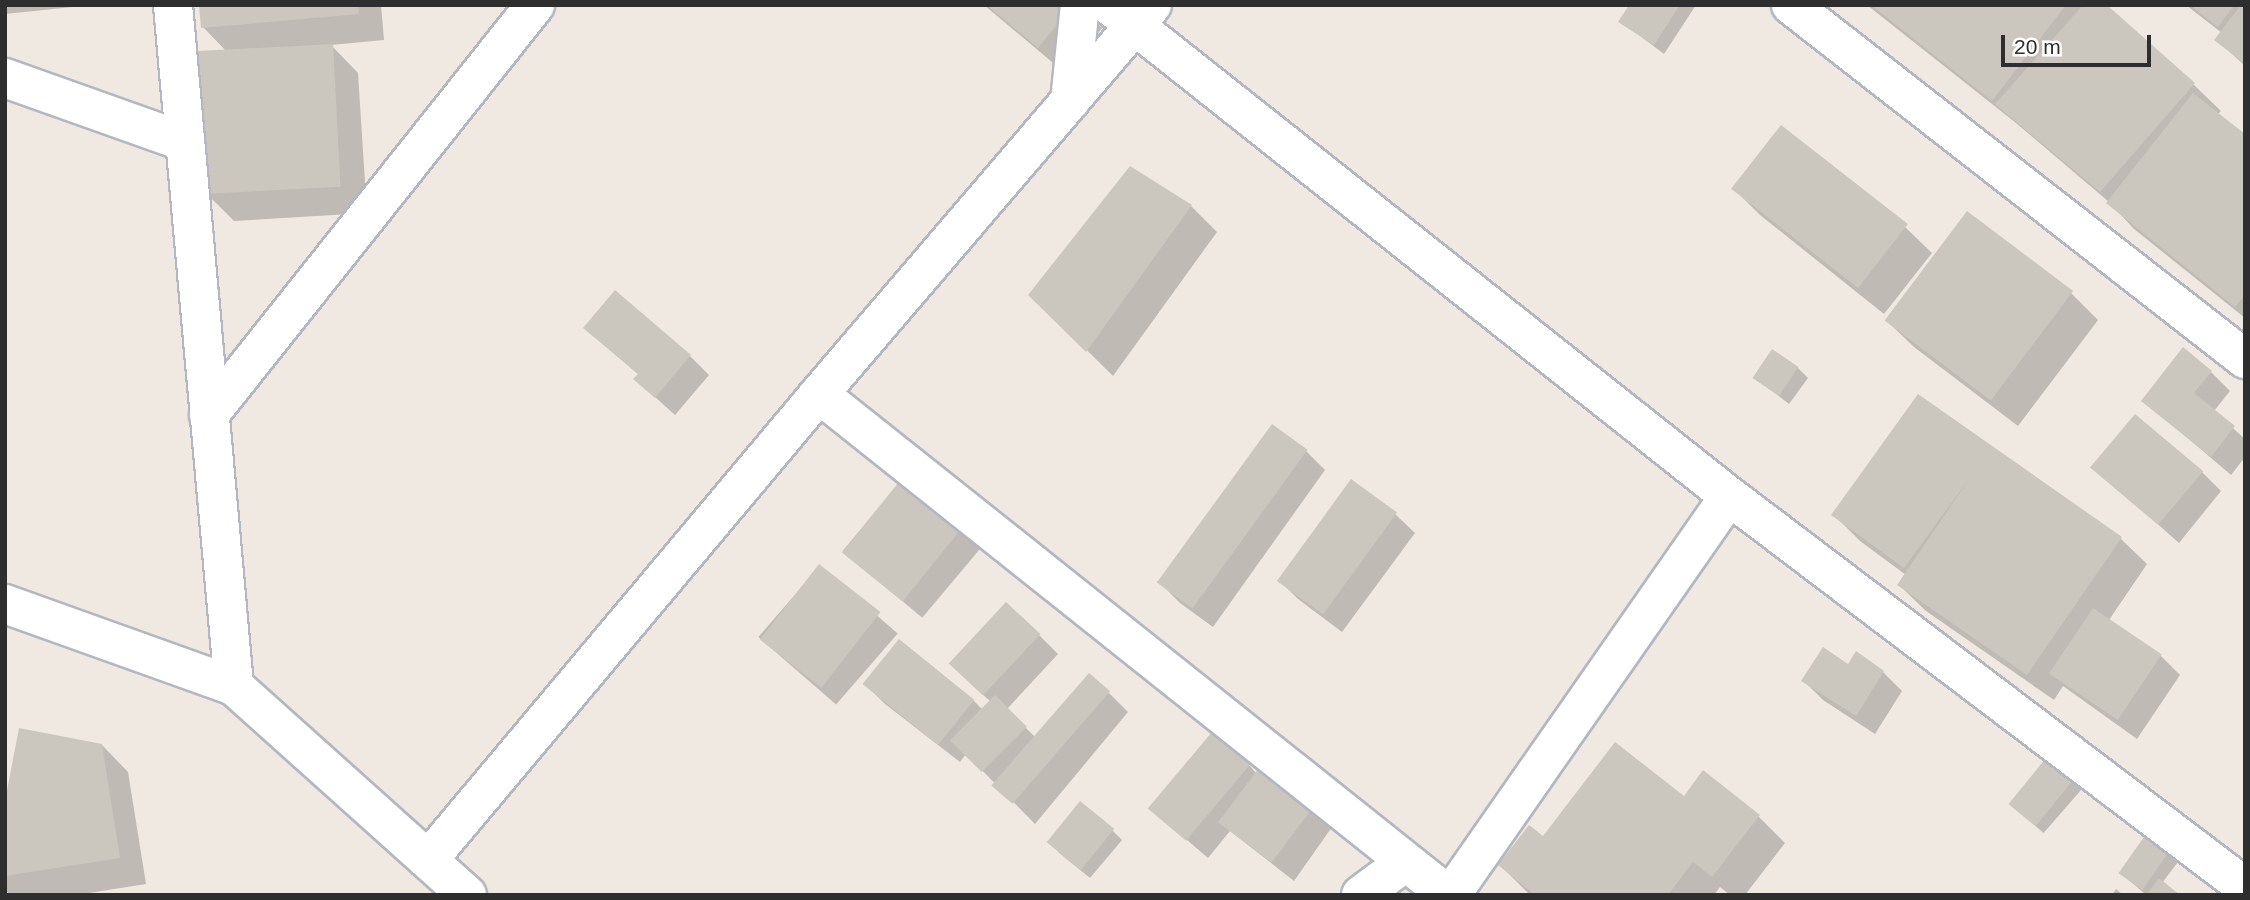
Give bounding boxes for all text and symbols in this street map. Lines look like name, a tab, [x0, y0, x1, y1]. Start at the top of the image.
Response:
scale bar	[2005, 21, 2156, 65]
text: 20 m	[2014, 35, 2061, 58]

